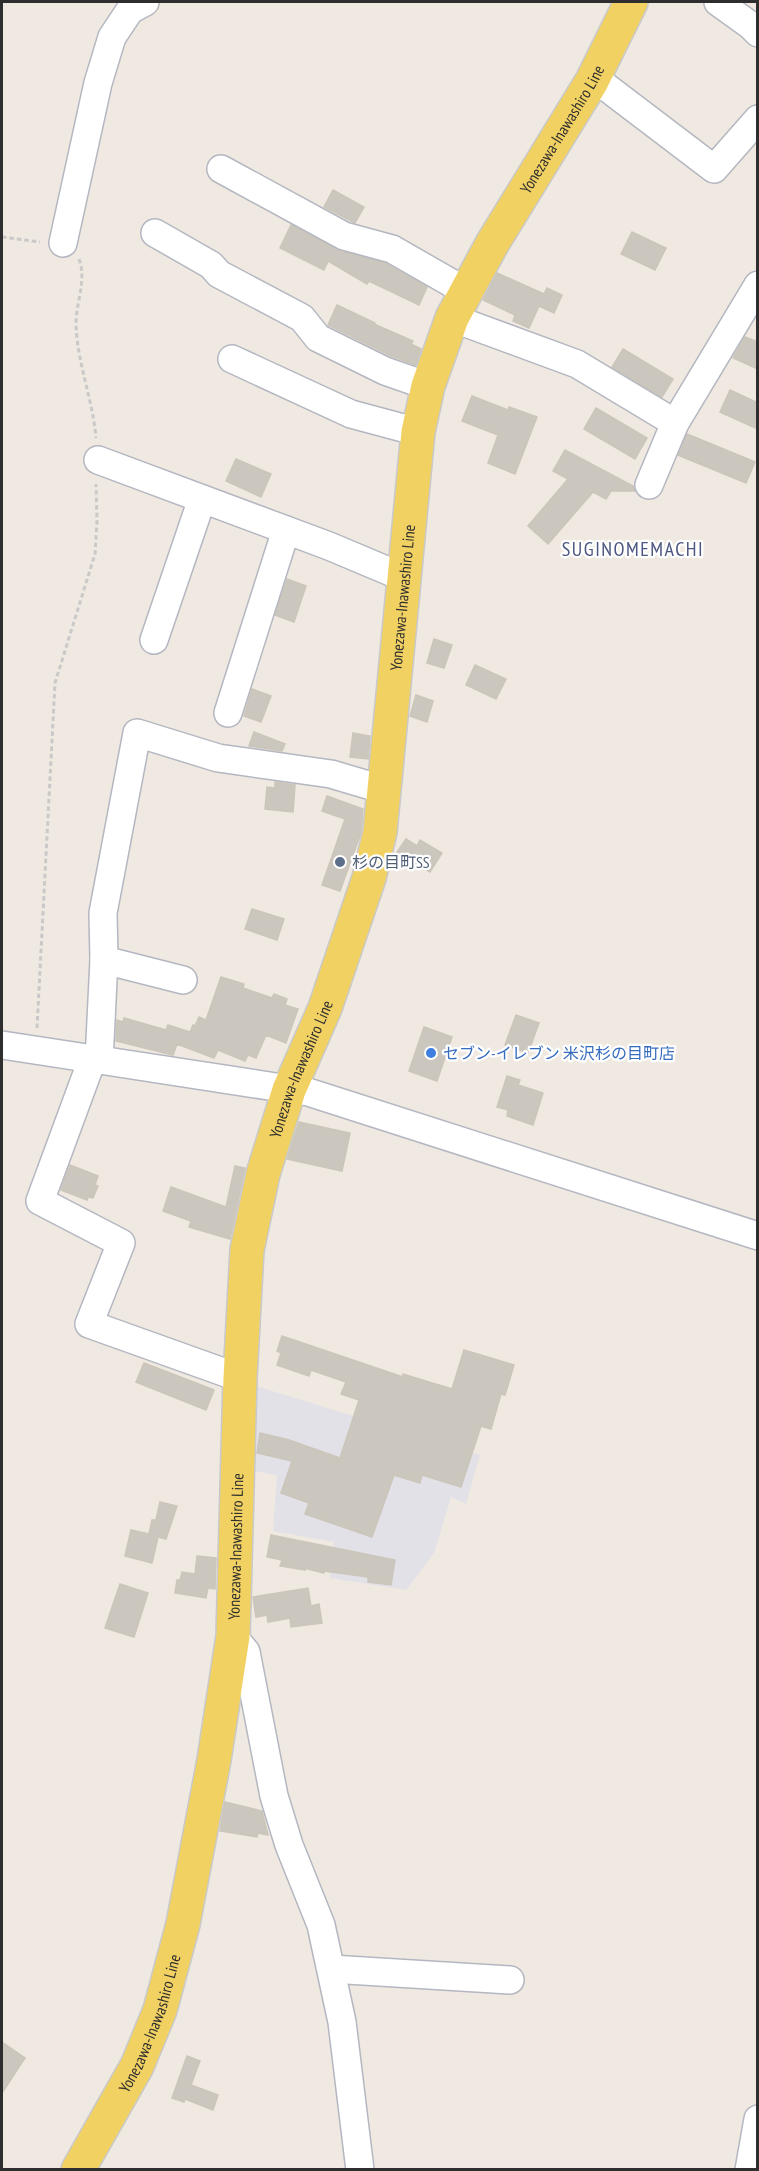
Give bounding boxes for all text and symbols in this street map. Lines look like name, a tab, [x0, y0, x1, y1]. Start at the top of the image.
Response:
street label: Yonezawa-Inawashiro Line	[515, 62, 608, 197]
street label: Yonezawa-Inawashiro Line	[385, 524, 419, 672]
district label: SUGINOMEMACHI	[562, 536, 704, 562]
place label: 杉の目町SS	[352, 852, 430, 872]
marker: 杉の目町SS	[333, 855, 347, 869]
street label: Yonezawa-Inawashiro Line	[265, 998, 337, 1140]
place label: セブン-イレブン 米沢杉の目町店	[443, 1043, 675, 1063]
marker: セブン-イレブン 米沢杉の目町店	[424, 1046, 438, 1060]
street label: Yonezawa-Inawashiro Line	[223, 1473, 247, 1620]
street label: Yonezawa-Inawashiro Line	[114, 1952, 184, 2096]

